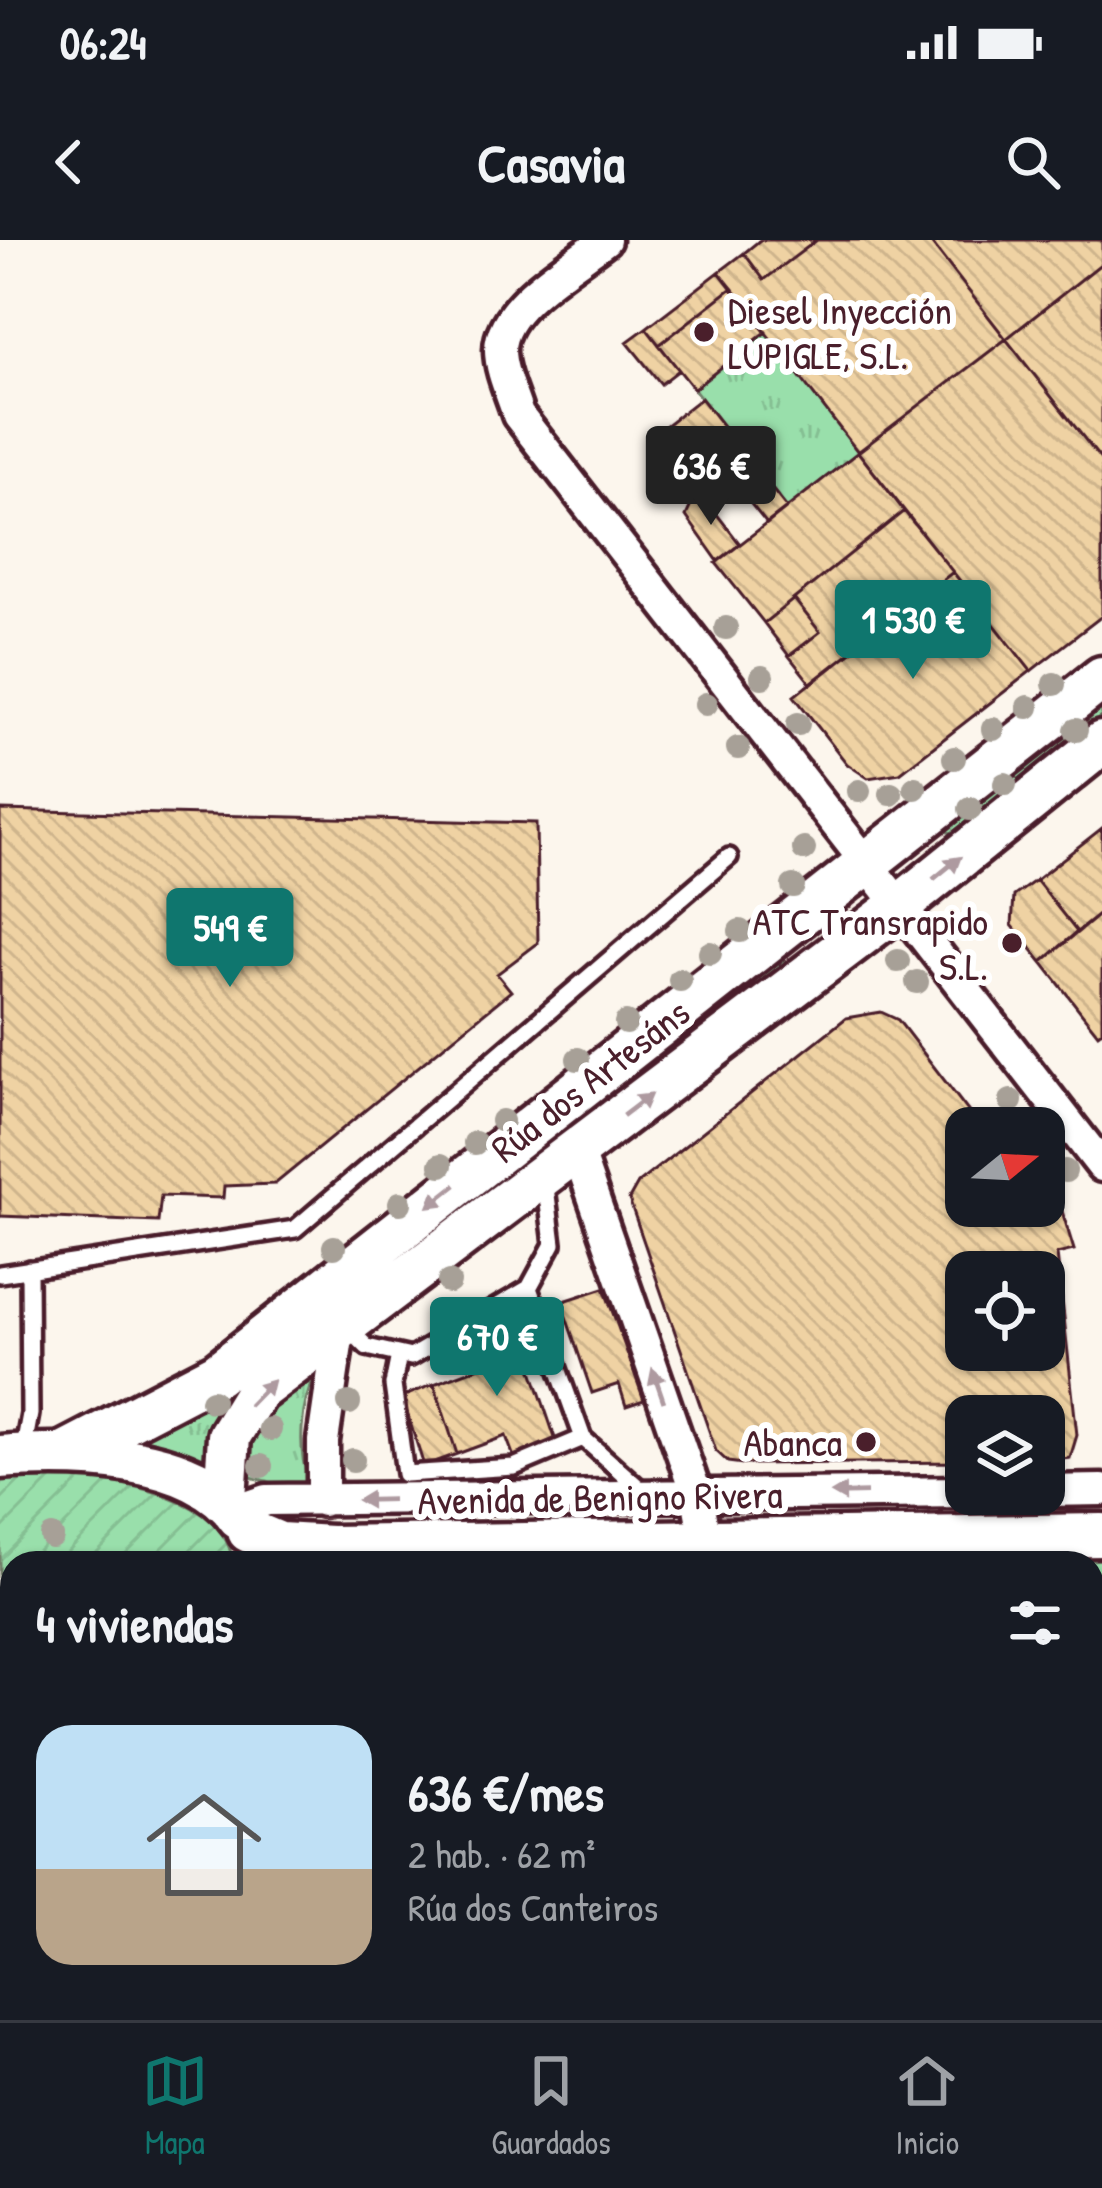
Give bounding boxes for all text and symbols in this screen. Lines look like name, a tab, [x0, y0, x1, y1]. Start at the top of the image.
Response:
text: 06:24	[60, 12, 147, 73]
text: Casavia	[477, 126, 625, 199]
icon: back	[36, 129, 102, 195]
icon: search	[1000, 129, 1066, 195]
place label: Diesel Inyección LUPIGLE, S.L.	[728, 283, 952, 381]
marker: Diesel Inyección LUPIGLE, S.L.	[691, 319, 717, 345]
pin: 636 €	[627, 426, 795, 528]
text: 636 €	[673, 438, 749, 491]
pin: 1 530 €	[802, 580, 1024, 682]
text: 1 530 €	[862, 592, 964, 645]
one-way arrow	[931, 856, 962, 881]
pin: 549 €	[146, 888, 314, 990]
place label: ATC Transrapido S.L.	[753, 894, 988, 992]
text: 549 €	[193, 900, 267, 953]
marker: ATC Transrapido S.L.	[999, 930, 1025, 956]
street label: Rúa dos Artesáns	[479, 985, 700, 1174]
one-way arrow	[621, 1093, 652, 1118]
north arrow	[945, 1107, 1065, 1227]
map controls	[945, 1107, 1065, 1515]
one-way arrow	[427, 1183, 458, 1208]
button: locate	[945, 1251, 1065, 1371]
pin: 670 €	[413, 1297, 581, 1399]
text: 670 €	[457, 1309, 537, 1362]
one-way arrow	[648, 1367, 666, 1403]
one-way arrow	[247, 1379, 274, 1408]
button: layers	[945, 1395, 1065, 1515]
place label: Abanca	[744, 1415, 842, 1468]
marker: Abanca	[853, 1429, 879, 1455]
street label: Avenida de Benigno Rivera	[417, 1467, 783, 1526]
one-way arrow	[829, 1484, 867, 1503]
one-way arrow	[355, 1490, 393, 1509]
text: 4 viviendas	[36, 1589, 233, 1658]
icon: filters	[1002, 1590, 1068, 1656]
text: 636 €/mes	[408, 1758, 604, 1827]
icon: home	[132, 1773, 276, 1917]
text: 2 hab. · 62 m²	[408, 1827, 595, 1880]
text: Rúa dos Canteiros	[408, 1880, 658, 1933]
tab: Mapa	[142, 2048, 208, 2164]
tab: Guardados	[491, 2048, 611, 2164]
tab: Inicio	[894, 2048, 960, 2164]

